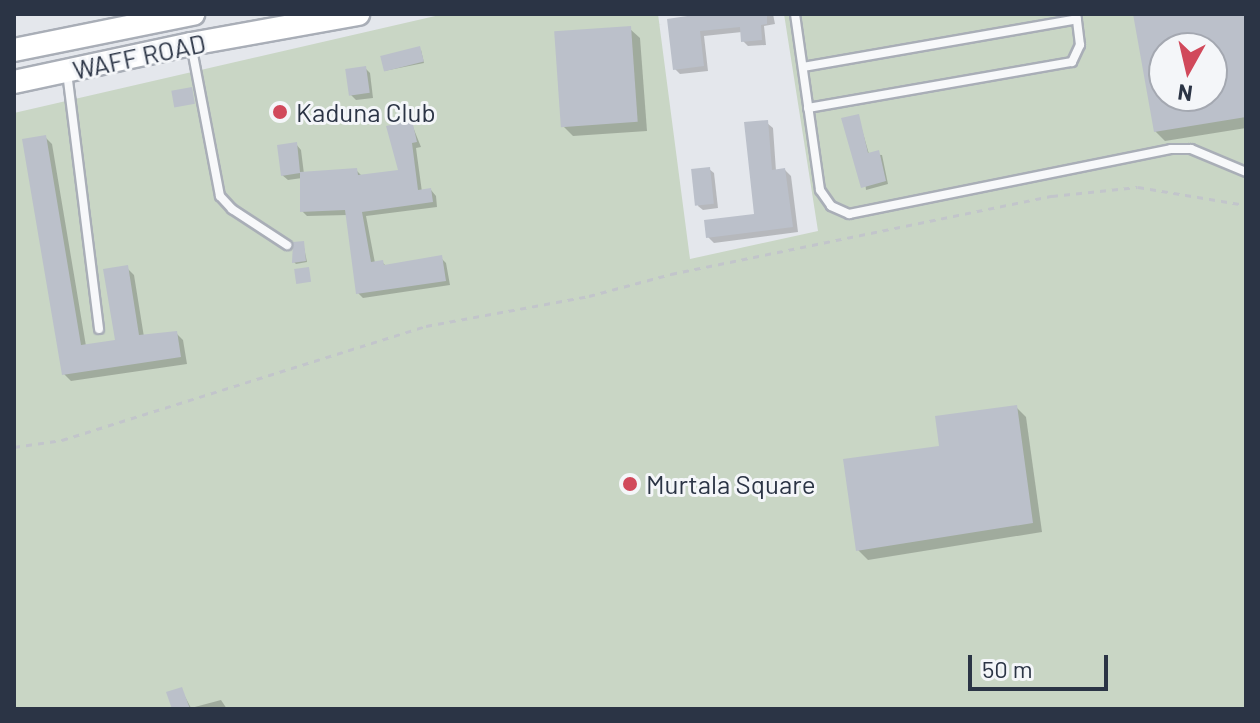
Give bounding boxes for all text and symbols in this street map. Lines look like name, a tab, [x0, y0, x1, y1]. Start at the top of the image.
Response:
street label: WAFF ROAD	[70, 27, 208, 85]
north arrow	[1148, 32, 1228, 112]
text: N	[1176, 80, 1194, 108]
place label: Kaduna Club	[296, 96, 436, 128]
marker: Kaduna Club	[271, 103, 289, 121]
place label: Murtala Square	[646, 468, 816, 500]
marker: Murtala Square	[621, 475, 639, 493]
scale bar	[972, 639, 1112, 689]
text: 50 m	[982, 654, 1033, 683]

